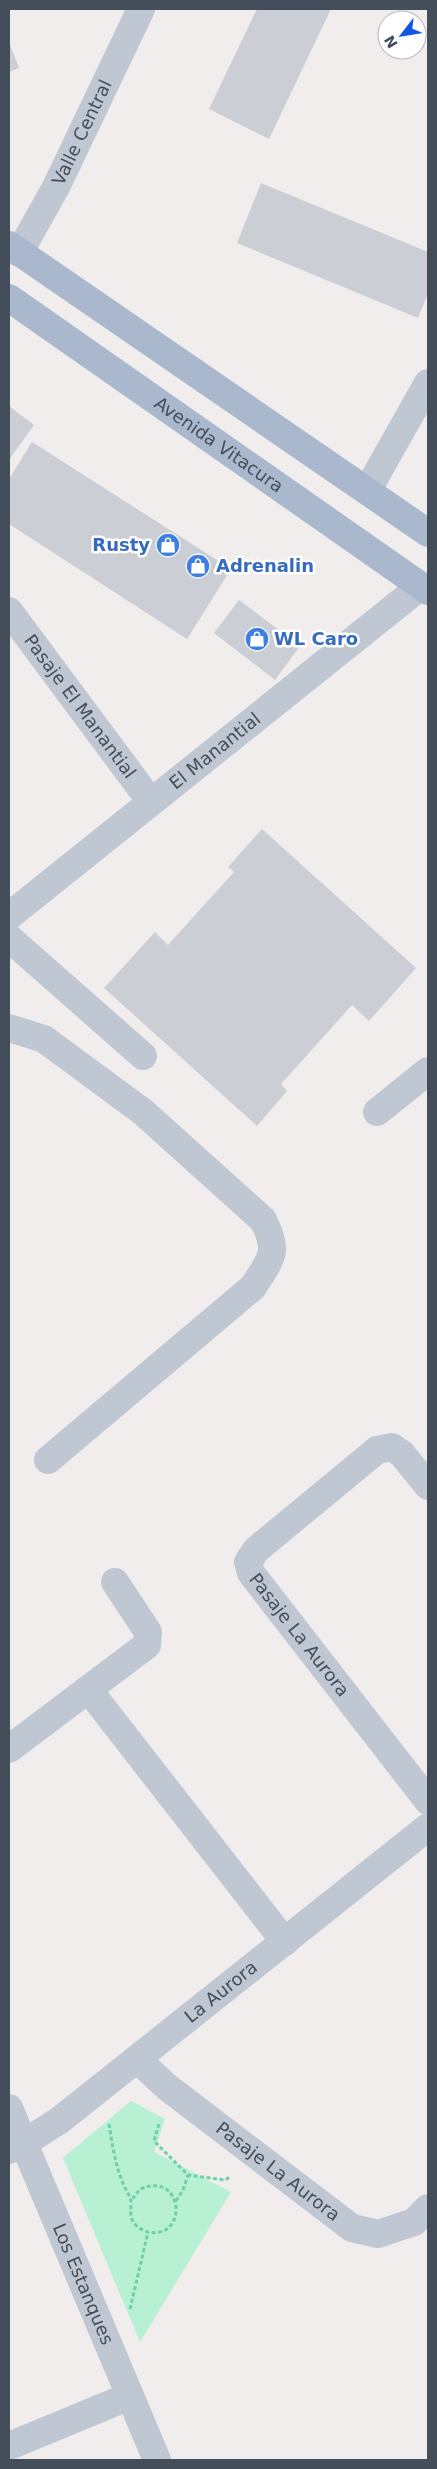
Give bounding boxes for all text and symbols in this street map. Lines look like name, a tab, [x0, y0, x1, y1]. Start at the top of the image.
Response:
north arrow	[377, 10, 427, 60]
text: N	[381, 33, 401, 51]
street label: Valle Central	[47, 76, 116, 188]
street label: Avenida Vitacura	[151, 392, 288, 497]
shop icon: Rusty	[155, 532, 181, 558]
place label: Rusty	[92, 534, 150, 555]
shop icon: Adrenalin	[185, 553, 211, 579]
place label: Adrenalin	[216, 555, 314, 576]
shop icon: WL Caro	[244, 626, 270, 652]
place label: WL Caro	[274, 628, 358, 649]
street label: Pasaje El Manantial	[20, 630, 141, 782]
street label: El Manantial	[165, 708, 264, 793]
street label: Pasaje La Aurora	[245, 1569, 354, 1700]
street label: La Aurora	[180, 1956, 261, 2027]
street label: Pasaje La Aurora	[212, 2117, 344, 2225]
street label: Los Estanques	[49, 2220, 118, 2348]

